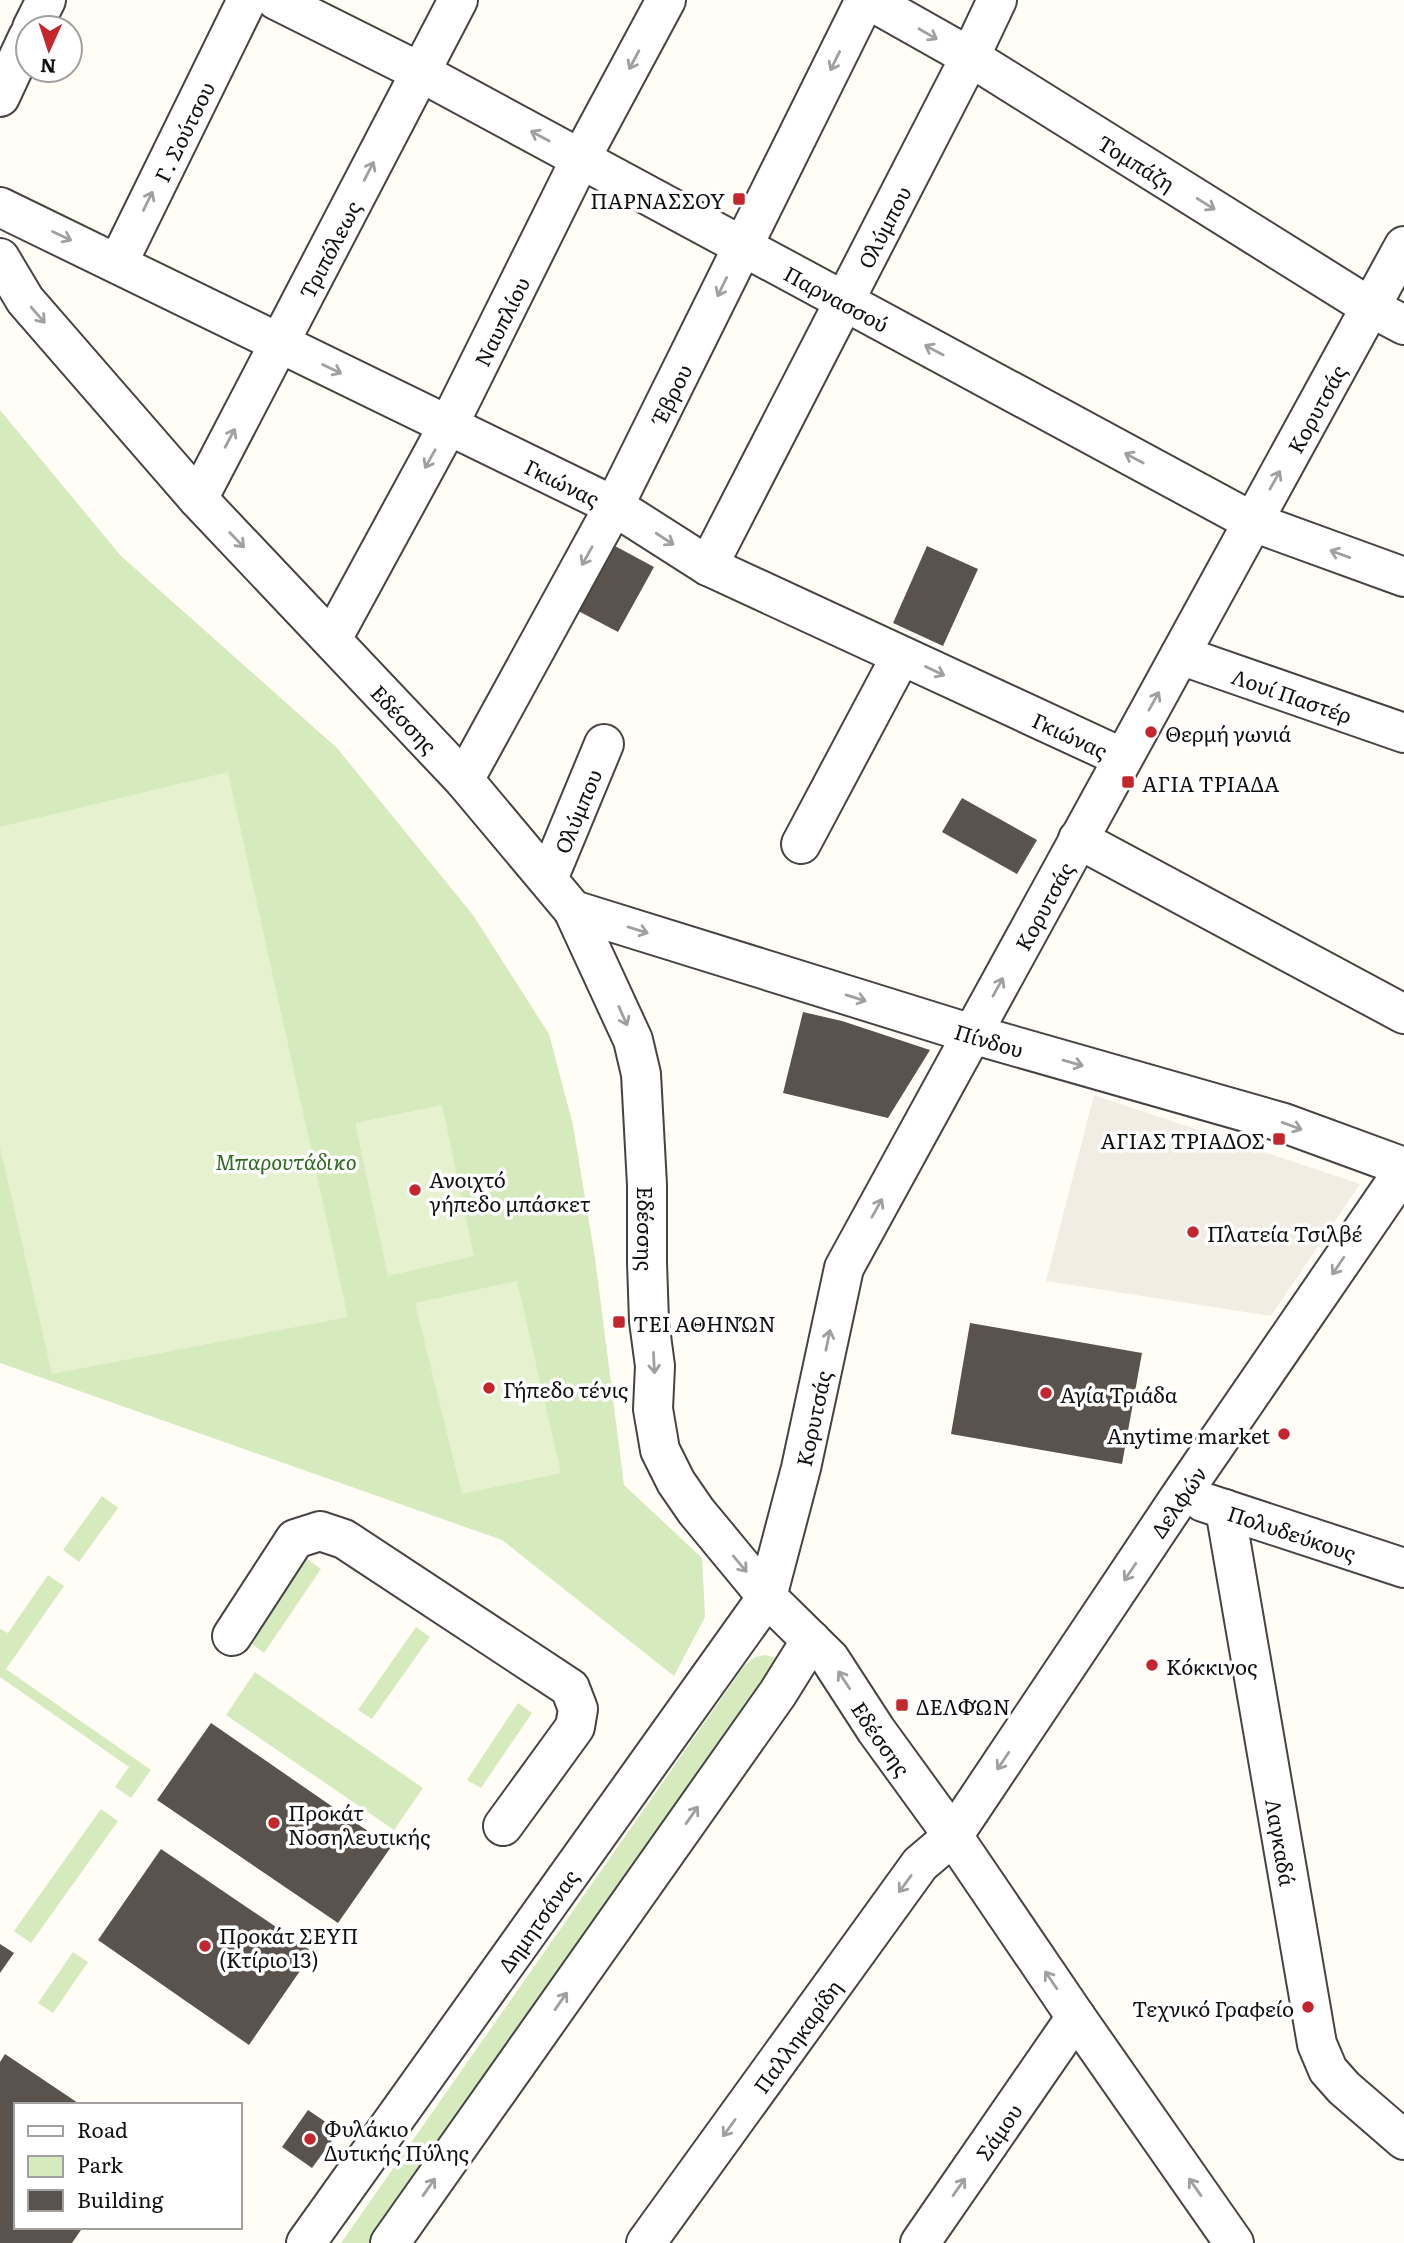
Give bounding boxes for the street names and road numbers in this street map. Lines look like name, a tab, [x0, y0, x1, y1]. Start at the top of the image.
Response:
street label: Γ. Σούτσου	[145, 75, 221, 187]
street label: Τομπάζη	[1092, 126, 1182, 197]
street label: Ολύμπου	[849, 180, 917, 273]
street label: Τριπόλεως	[290, 194, 367, 303]
street label: Παρνασσού	[779, 256, 895, 338]
street label: Ναυπλίου	[465, 271, 536, 371]
street label: Έβρου	[641, 358, 698, 431]
street label: Κορυτσάς	[1278, 358, 1352, 458]
street label: Γκιώνας	[520, 450, 606, 512]
street label: Λουί Παστέρ	[1228, 659, 1357, 729]
street label: Εδέσσης	[365, 677, 446, 759]
street label: Γκιώνας	[1028, 703, 1113, 765]
street label: Ολύμπου	[545, 764, 608, 858]
street label: Κορυτσάς	[1006, 856, 1080, 955]
street label: Πίνδου	[951, 1014, 1028, 1064]
street label: Εδέσσης	[631, 1186, 663, 1271]
street label: Κορυτσάς	[786, 1368, 837, 1469]
street label: Δελφών	[1142, 1459, 1213, 1543]
street label: Πολυδεύκους	[1224, 1496, 1361, 1567]
street label: Εδέσσης	[845, 1695, 919, 1781]
street label: Λαγκαδά	[1260, 1796, 1305, 1888]
street label: Δημητσάνας	[489, 1862, 584, 1978]
street label: Παλληκαρίδη	[744, 1972, 848, 2099]
street label: Σάμου	[967, 2096, 1028, 2166]

